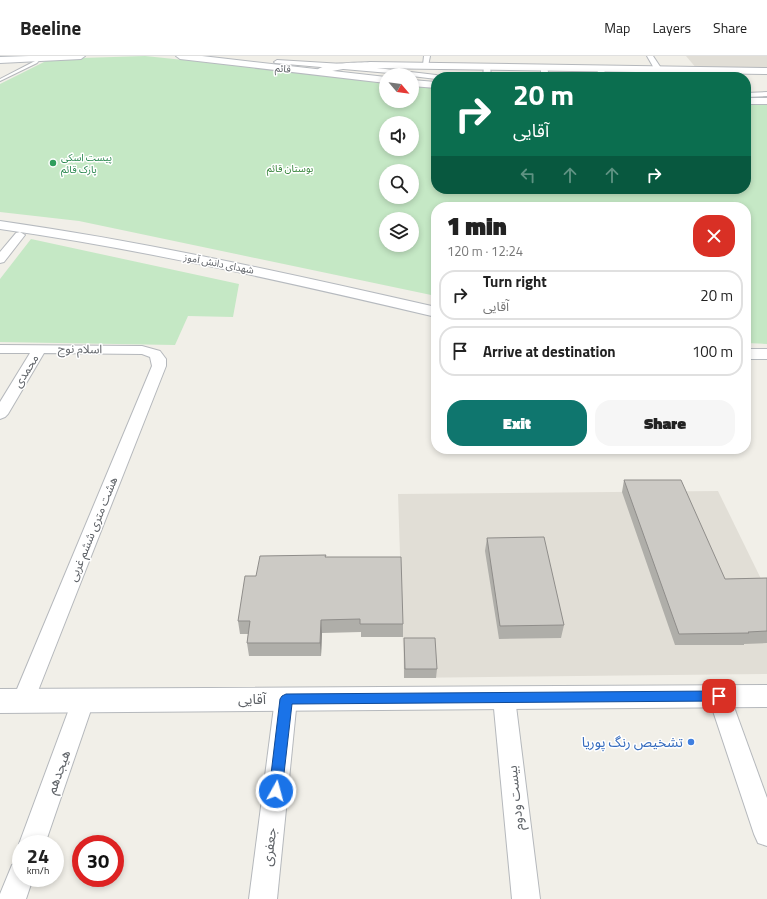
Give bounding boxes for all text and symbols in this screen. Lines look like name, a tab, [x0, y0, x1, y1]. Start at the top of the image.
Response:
text: Beeline	[20, 13, 81, 42]
text: Map	[604, 17, 630, 38]
text: Layers	[652, 17, 691, 38]
text: Share	[713, 17, 747, 38]
street label: قائم	[274, 60, 292, 77]
north arrow	[379, 68, 419, 108]
map controls	[379, 68, 419, 252]
text: 20 m	[513, 73, 574, 116]
icon: right	[447, 88, 499, 140]
button: sound	[379, 116, 419, 156]
text: آقایی	[513, 117, 549, 144]
place label: پیست اسکی پارک قائم	[61, 150, 112, 177]
marker: پیست اسکی پارک قائم	[48, 158, 58, 168]
park label: بوستان قائم	[267, 161, 314, 176]
button: search	[379, 164, 419, 204]
icon: left	[517, 164, 539, 186]
icon: ahead	[559, 164, 581, 186]
icon: ahead	[601, 164, 623, 186]
icon: right	[643, 164, 665, 186]
text: 1 min	[447, 208, 507, 244]
button: layers	[379, 212, 419, 252]
button: close	[693, 215, 735, 257]
text: 120 m · 12:24	[447, 241, 523, 261]
street label: شهدای دانش آموز	[182, 249, 255, 278]
text: Turn right	[483, 270, 547, 293]
icon: right	[449, 284, 471, 306]
text: 20 m	[700, 284, 733, 307]
text: آقایی	[483, 296, 509, 316]
street label: اسلام نوح	[58, 339, 103, 358]
icon: arrive	[449, 340, 471, 362]
text: Arrive at destination	[483, 340, 616, 363]
text: 100 m	[692, 340, 733, 363]
street label: محمدی	[8, 350, 43, 391]
button: Exit	[447, 400, 587, 446]
button: Share	[595, 400, 735, 446]
street label: هشت متری ششم غربی	[63, 473, 122, 584]
pin	[702, 679, 736, 713]
icon: arrive	[708, 685, 730, 707]
street label: آقایی	[238, 688, 267, 709]
place label: تشخیص رنگ پوریا	[582, 731, 683, 752]
marker: تشخیص رنگ پوریا	[686, 737, 696, 747]
street label: هیجدهم	[40, 747, 76, 797]
street label: بیست ودوم	[501, 764, 529, 832]
position arrow	[255, 770, 297, 812]
street label: جعفری	[256, 826, 281, 867]
speed limit sign: 30	[72, 835, 124, 887]
text: 24	[27, 840, 49, 871]
text: km/h	[27, 863, 49, 878]

